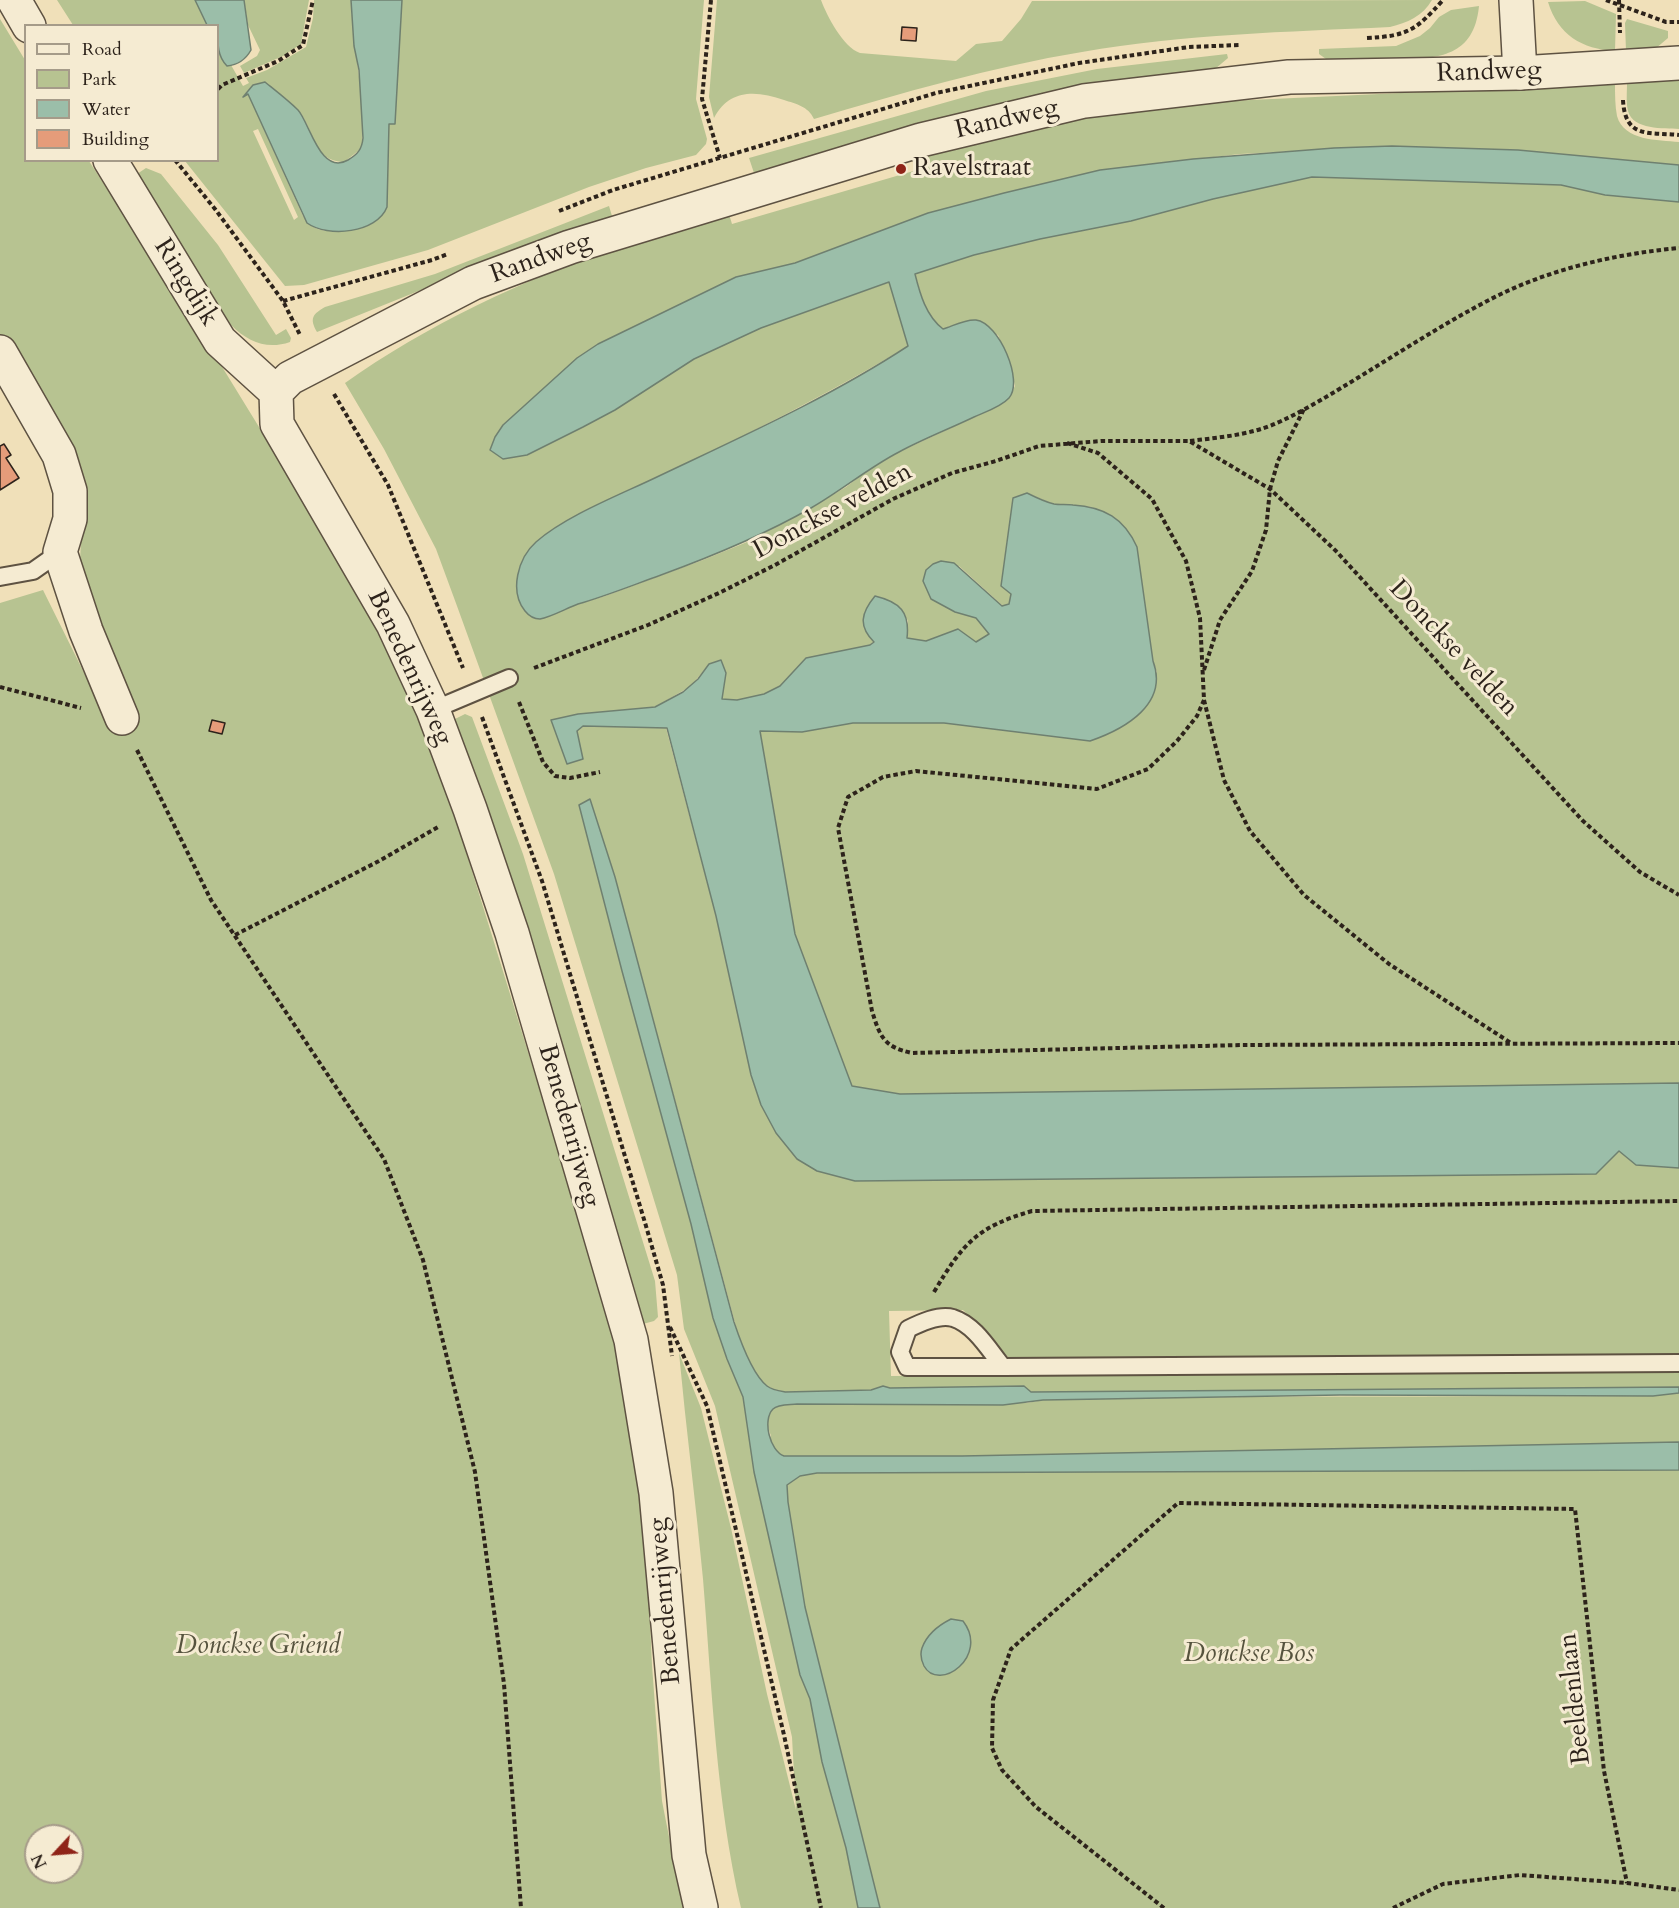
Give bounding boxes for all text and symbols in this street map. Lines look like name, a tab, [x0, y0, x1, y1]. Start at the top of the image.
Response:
legend	[24, 24, 219, 162]
text: Road	[82, 37, 122, 62]
street label: Randweg	[1436, 56, 1542, 90]
text: Park	[82, 67, 117, 92]
street label: Randweg	[952, 93, 1062, 147]
text: Water	[82, 97, 130, 122]
text: Building	[82, 127, 149, 152]
place label: Ravelstraat	[913, 153, 1031, 185]
marker: Ravelstraat	[894, 162, 908, 176]
street label: Randweg	[486, 226, 596, 292]
street label: Ringdijk	[146, 234, 224, 332]
street label: Donckse velden	[748, 457, 918, 567]
street label: Donckse velden	[1382, 574, 1524, 724]
street label: Benedenrijweg	[359, 585, 459, 751]
street label: Benedenrijweg	[530, 1041, 606, 1211]
street label: Benedenrijweg	[643, 1516, 689, 1686]
park label: Donckse Griend	[176, 1631, 340, 1663]
street label: Beeldenlaan	[1554, 1632, 1598, 1766]
park label: Donckse Bos	[1184, 1639, 1314, 1671]
north arrow	[24, 1824, 84, 1884]
text: N	[27, 1850, 53, 1872]

